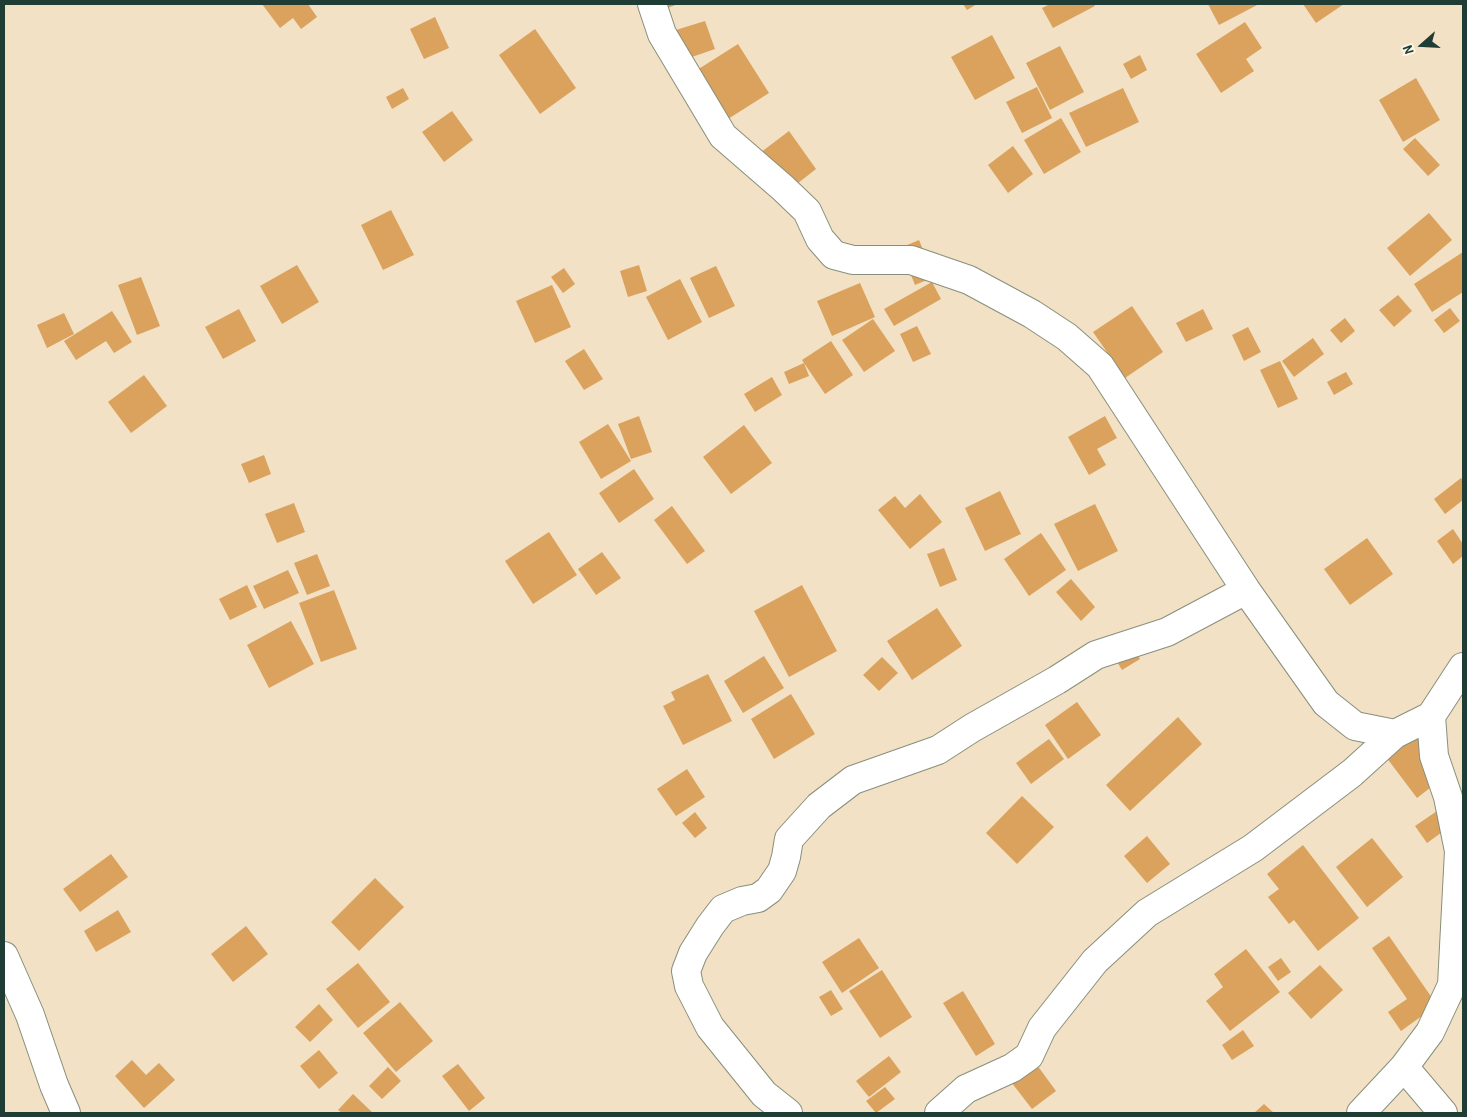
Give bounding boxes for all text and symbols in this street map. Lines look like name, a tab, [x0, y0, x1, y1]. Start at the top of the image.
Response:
north arrow	[1397, 20, 1447, 70]
text: N	[1397, 43, 1418, 57]

